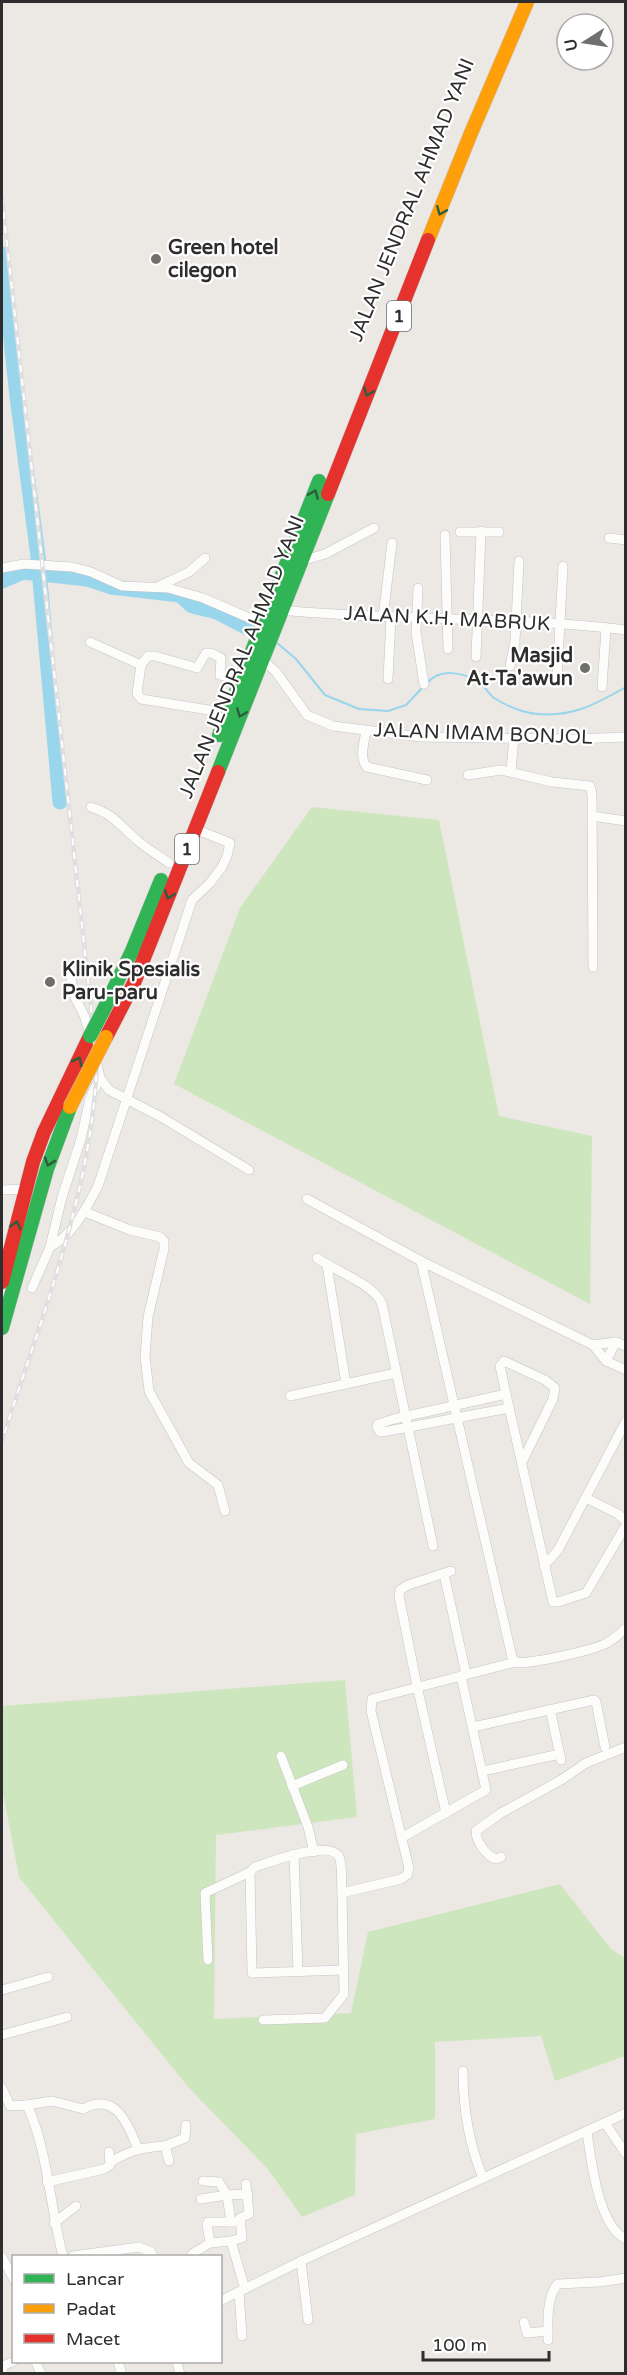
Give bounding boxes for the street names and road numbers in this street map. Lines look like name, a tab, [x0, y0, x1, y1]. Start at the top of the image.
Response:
street label: JALAN JENDRAL AHMAD YANI	[344, 55, 480, 345]
road number: 1	[387, 301, 411, 331]
street label: JALAN JENDRAL AHMAD YANI	[174, 512, 310, 802]
street label: JALAN K.H. MABRUK	[343, 602, 551, 636]
street label: JALAN IMAM BONJOL	[373, 718, 593, 750]
road number: 1	[175, 834, 199, 864]

